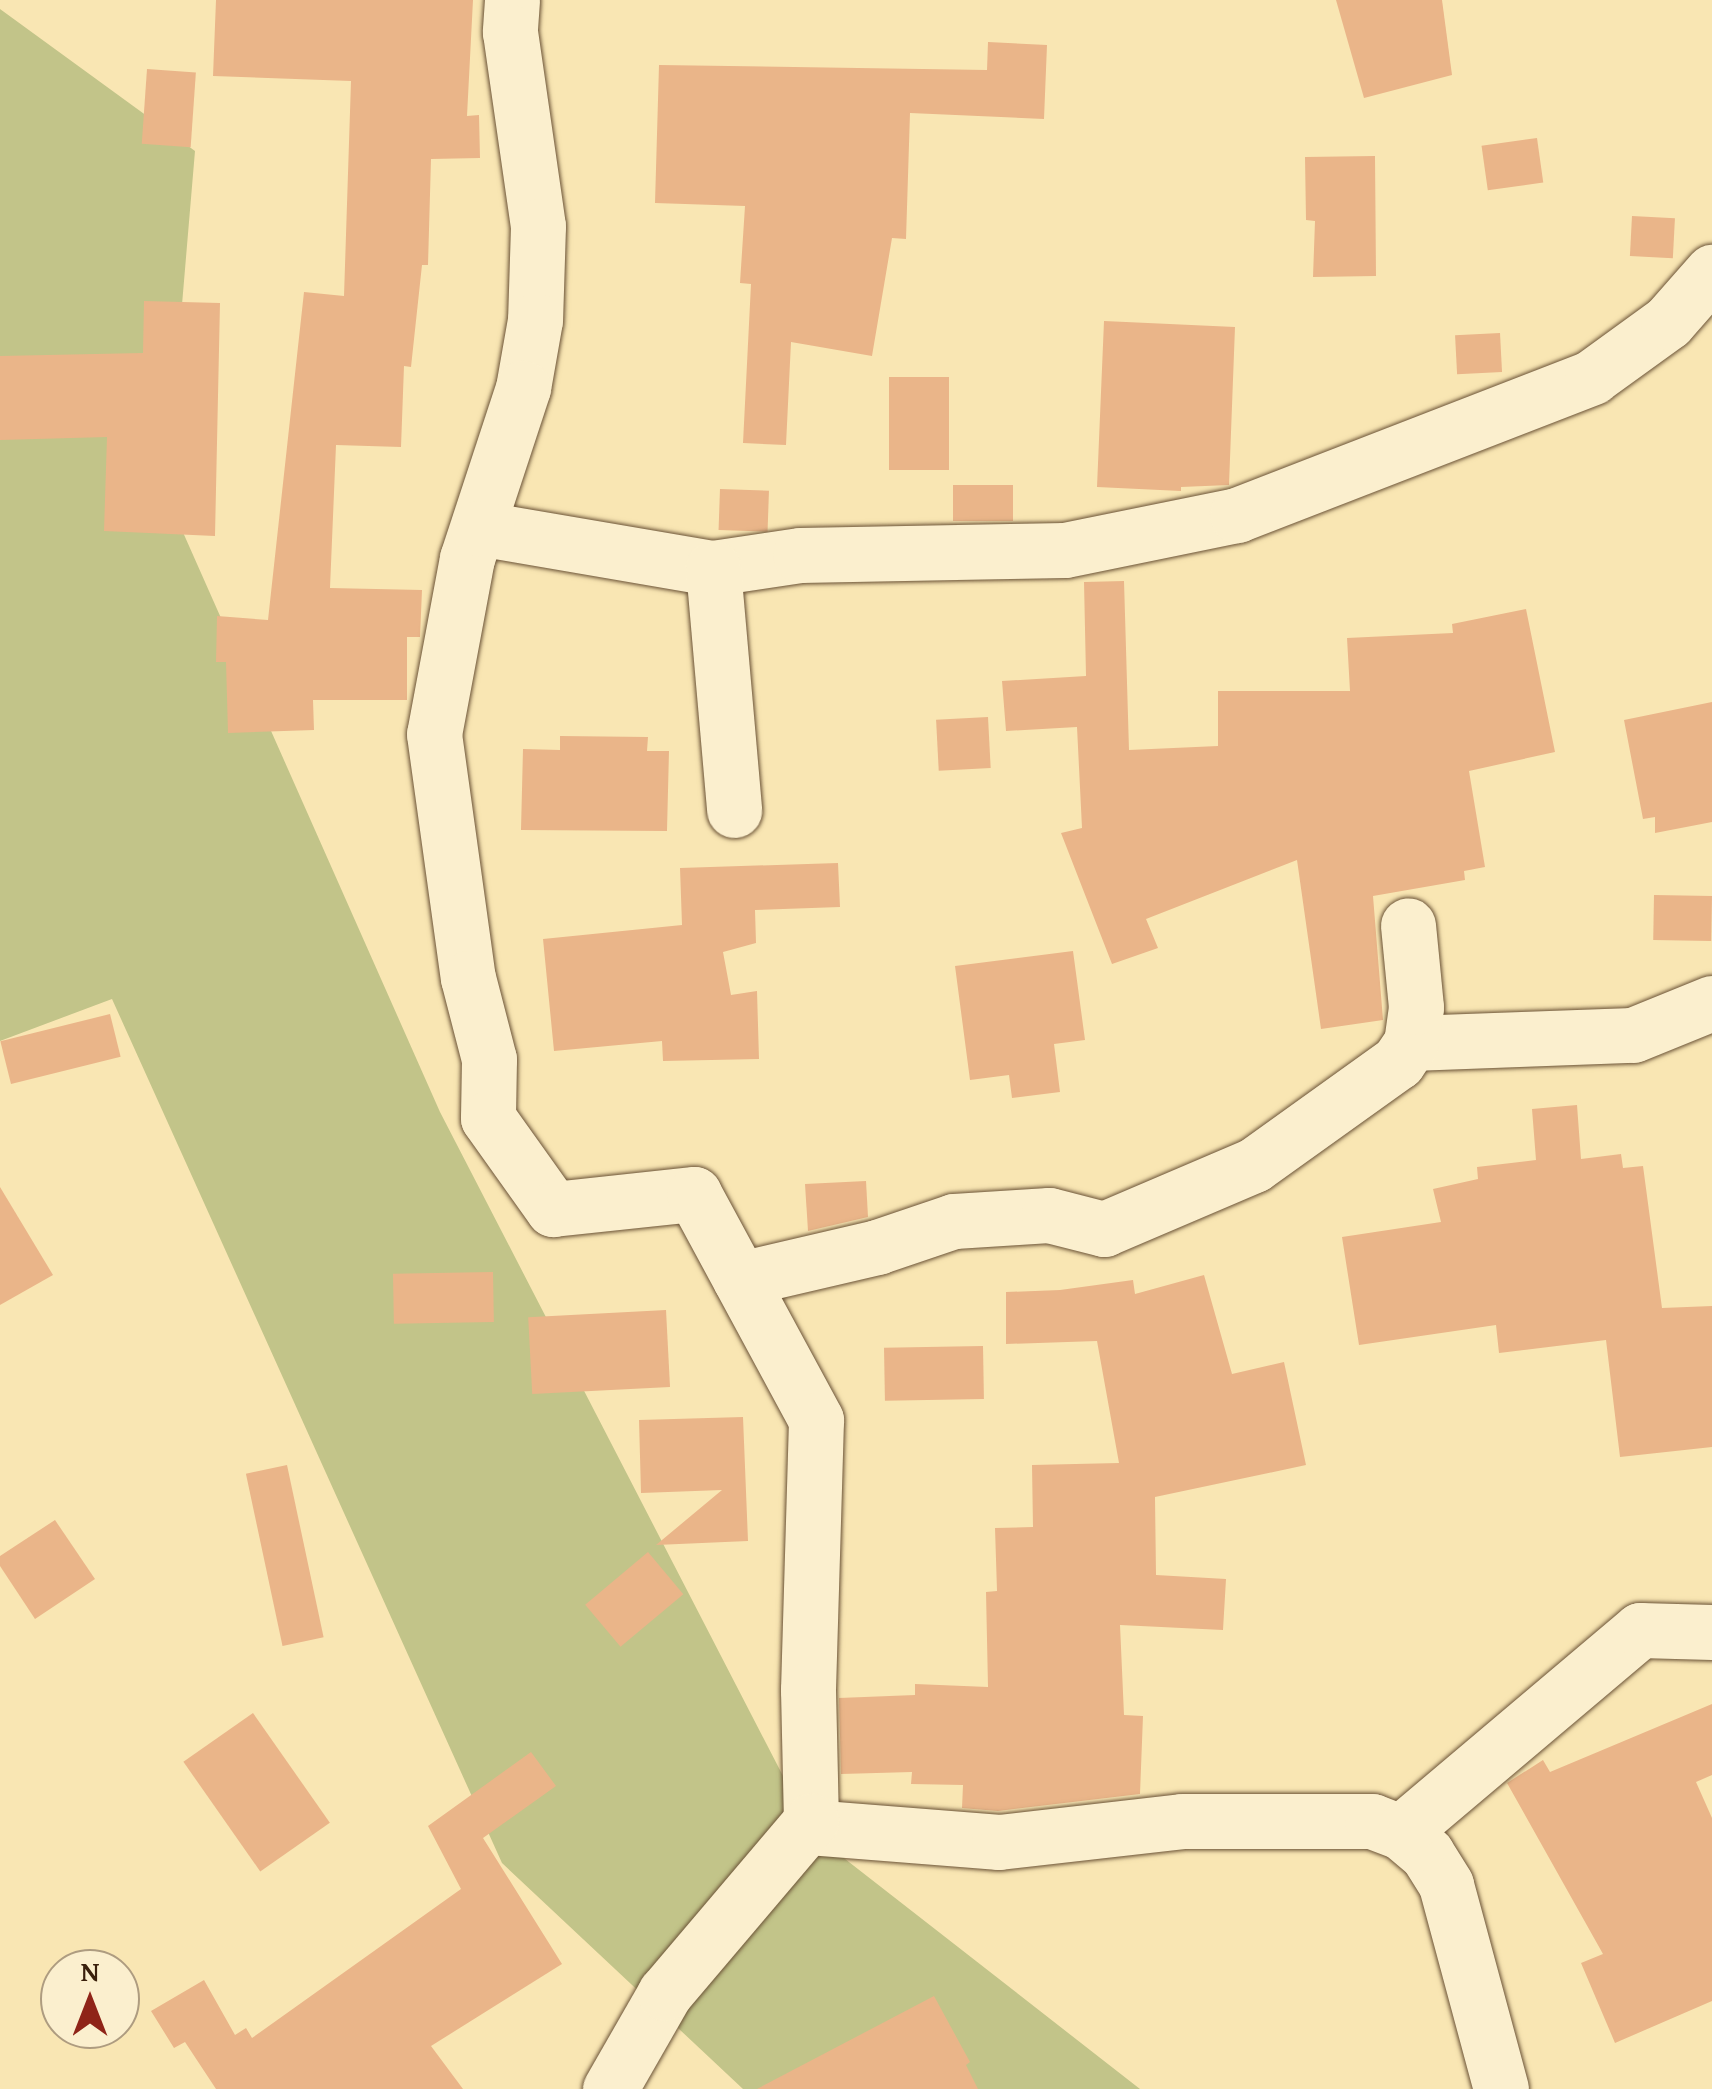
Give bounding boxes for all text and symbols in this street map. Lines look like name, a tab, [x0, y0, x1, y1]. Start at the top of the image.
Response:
north arrow	[40, 1949, 140, 2049]
text: N	[81, 1950, 99, 1991]

